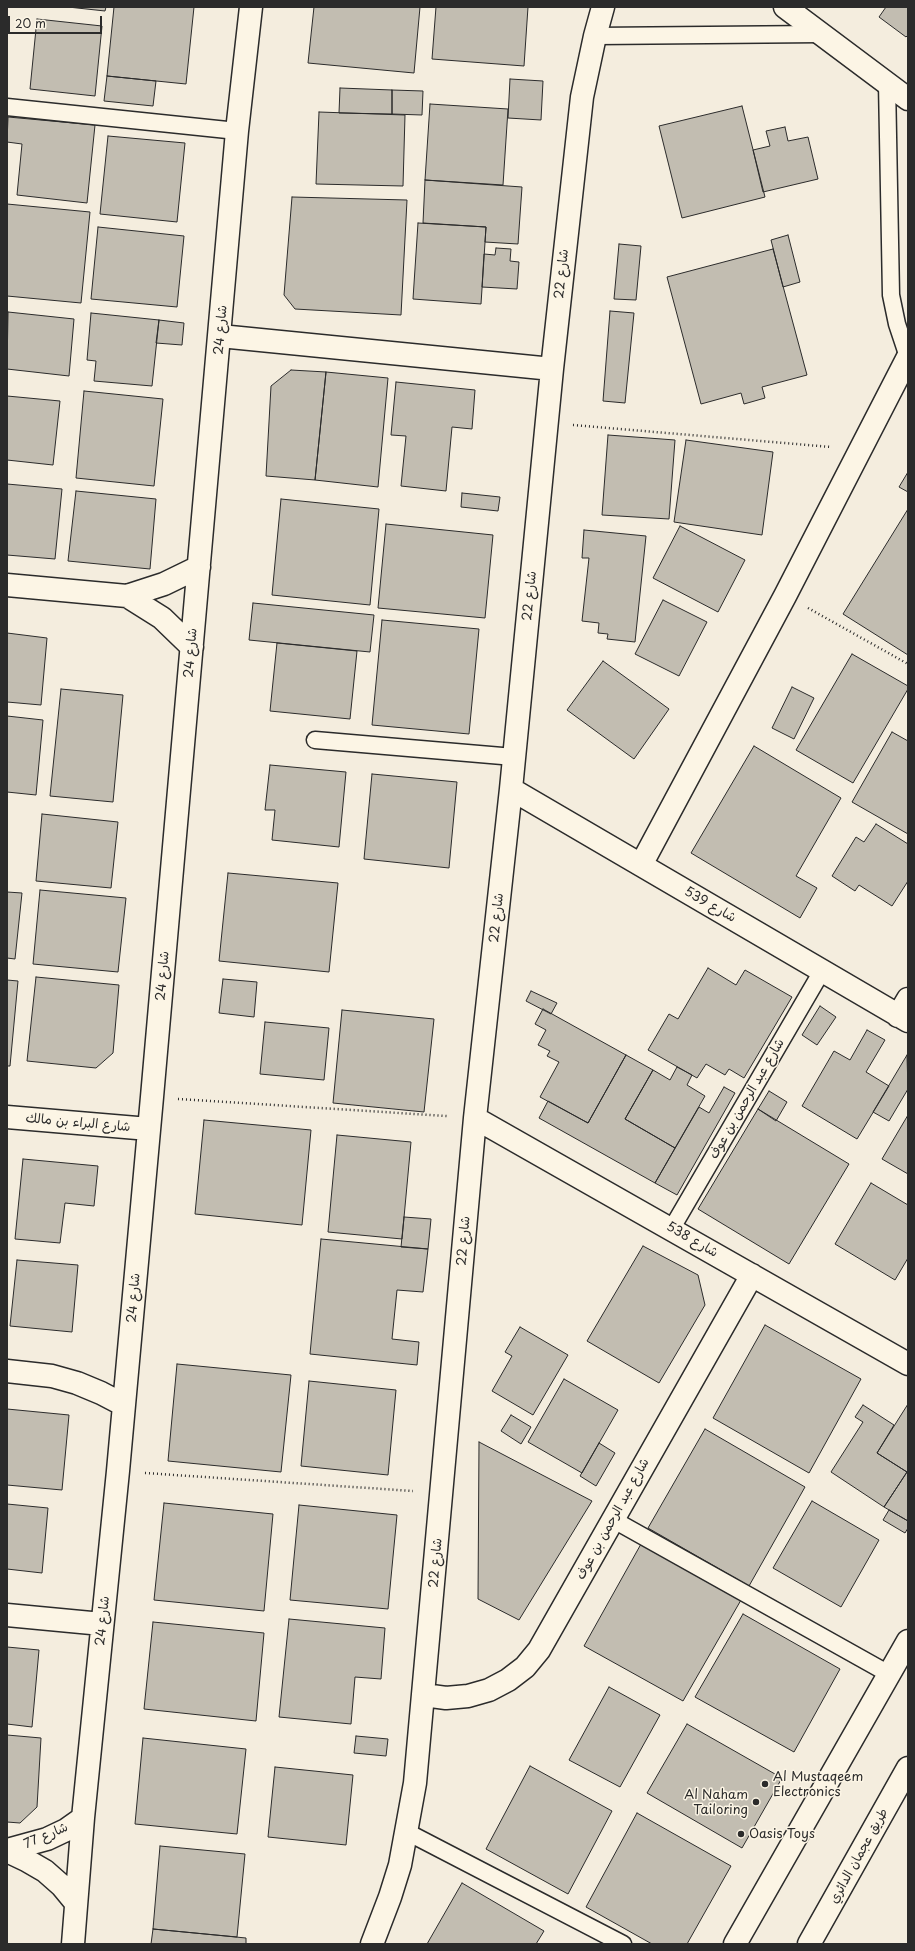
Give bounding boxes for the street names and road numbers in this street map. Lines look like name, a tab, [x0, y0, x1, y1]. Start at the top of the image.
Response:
street label: شارع 22	[552, 248, 572, 300]
street label: شارع 24	[211, 305, 231, 355]
street label: شارع 22	[520, 570, 540, 622]
street label: شارع 24	[181, 628, 201, 678]
street label: شارع 539	[681, 884, 739, 926]
street label: شارع 22	[487, 892, 507, 944]
street label: شارع 24	[153, 951, 173, 1001]
street label: شارع عبد الرحمن بن عوف	[706, 1036, 788, 1162]
street label: شارع البراء بن مالك	[25, 1111, 131, 1135]
street label: شارع 22	[454, 1215, 474, 1267]
street label: شارع 538	[663, 1219, 721, 1261]
street label: شارع 24	[124, 1273, 144, 1323]
street label: شارع عبد الرحمن بن عوف	[573, 1456, 653, 1582]
street label: شارع 22	[426, 1537, 446, 1589]
street label: شارع 24	[93, 1595, 113, 1647]
street label: طريق عجمان الدائري	[826, 1806, 892, 1906]
street label: شارع 77	[21, 1820, 71, 1852]

